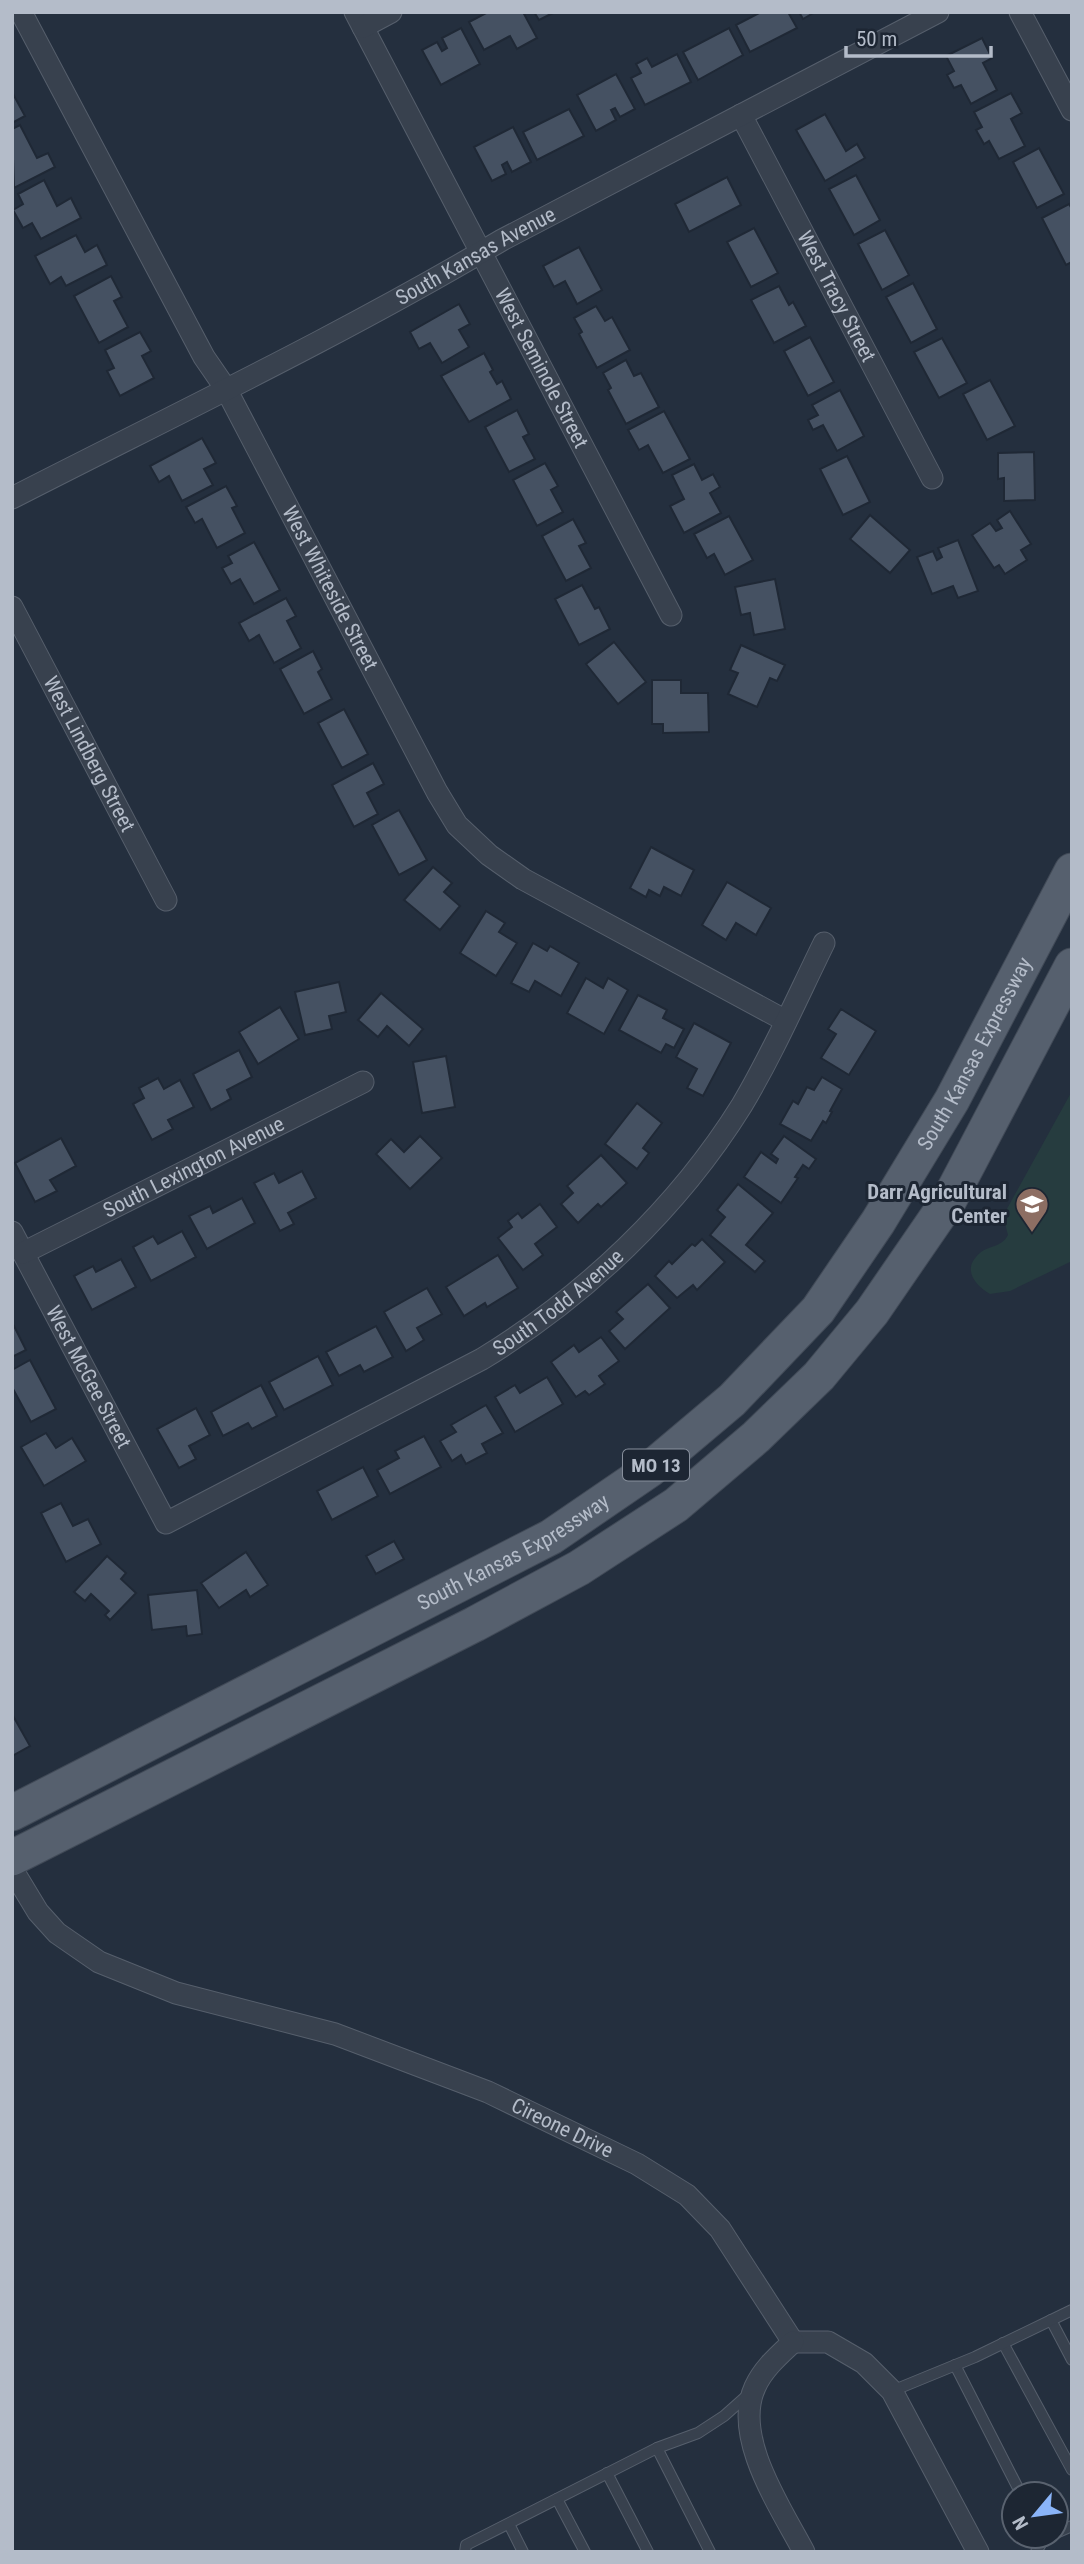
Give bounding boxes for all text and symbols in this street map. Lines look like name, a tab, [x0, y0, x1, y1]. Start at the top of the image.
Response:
scale bar	[846, 14, 991, 58]
text: 50 m	[856, 27, 897, 51]
street label: South Kansas Avenue	[392, 202, 560, 310]
street label: West Tracy Street	[792, 227, 881, 366]
street label: West Seminole Street	[490, 284, 593, 452]
street label: West Whiteside Street	[277, 502, 383, 674]
street label: West Lindberg Street	[38, 672, 140, 836]
street label: South Kansas Expressway	[912, 953, 1037, 1155]
street label: South Lexington Avenue	[99, 1112, 288, 1223]
place label: Darr Agricultural Center	[867, 1180, 1007, 1228]
school or university icon: Darr Agricultural Center	[1013, 1185, 1051, 1234]
street label: South Todd Avenue	[488, 1244, 628, 1361]
street label: West McGee Street	[41, 1302, 136, 1452]
road number: MO 13	[623, 1450, 689, 1480]
street label: South Kansas Expressway	[413, 1489, 614, 1615]
street label: Cireone Drive	[508, 2093, 617, 2163]
north arrow	[1000, 2480, 1070, 2550]
text: N	[1008, 2512, 1033, 2534]

